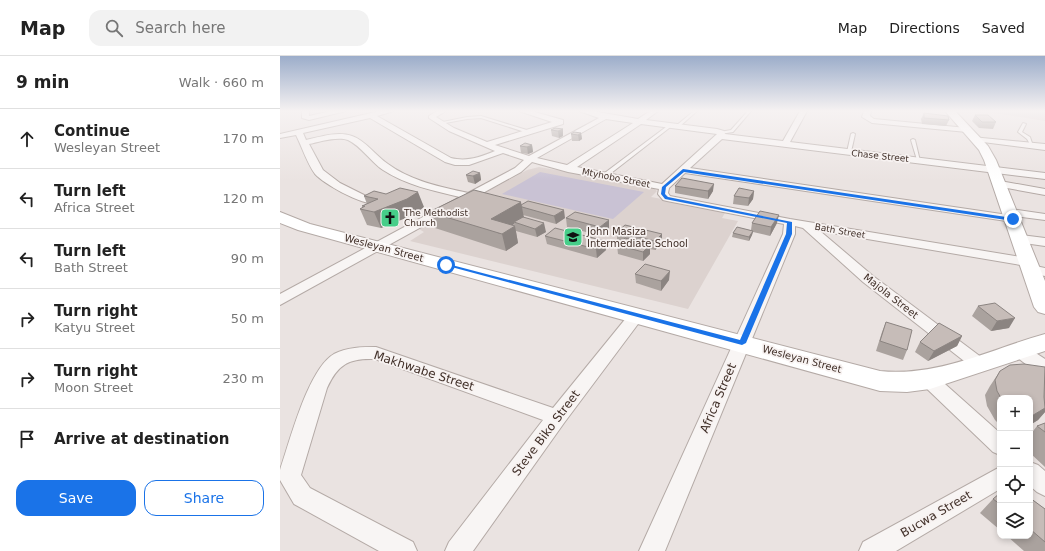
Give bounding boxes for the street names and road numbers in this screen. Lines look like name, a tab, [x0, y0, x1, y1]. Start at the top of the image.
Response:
street label: Chase Street	[851, 148, 910, 164]
street label: Mtyhobo Street	[581, 166, 651, 190]
street label: Bath Street	[814, 222, 867, 240]
street label: Wesleyan Street	[343, 232, 425, 264]
street label: Majola Street	[862, 271, 921, 321]
street label: Wesleyan Street	[761, 343, 843, 375]
street label: Makhwabe Street	[372, 348, 476, 394]
street label: Africa Street	[697, 361, 739, 435]
street label: Steve Biko Street	[509, 387, 583, 479]
street label: Bucwa Street	[898, 488, 974, 540]

